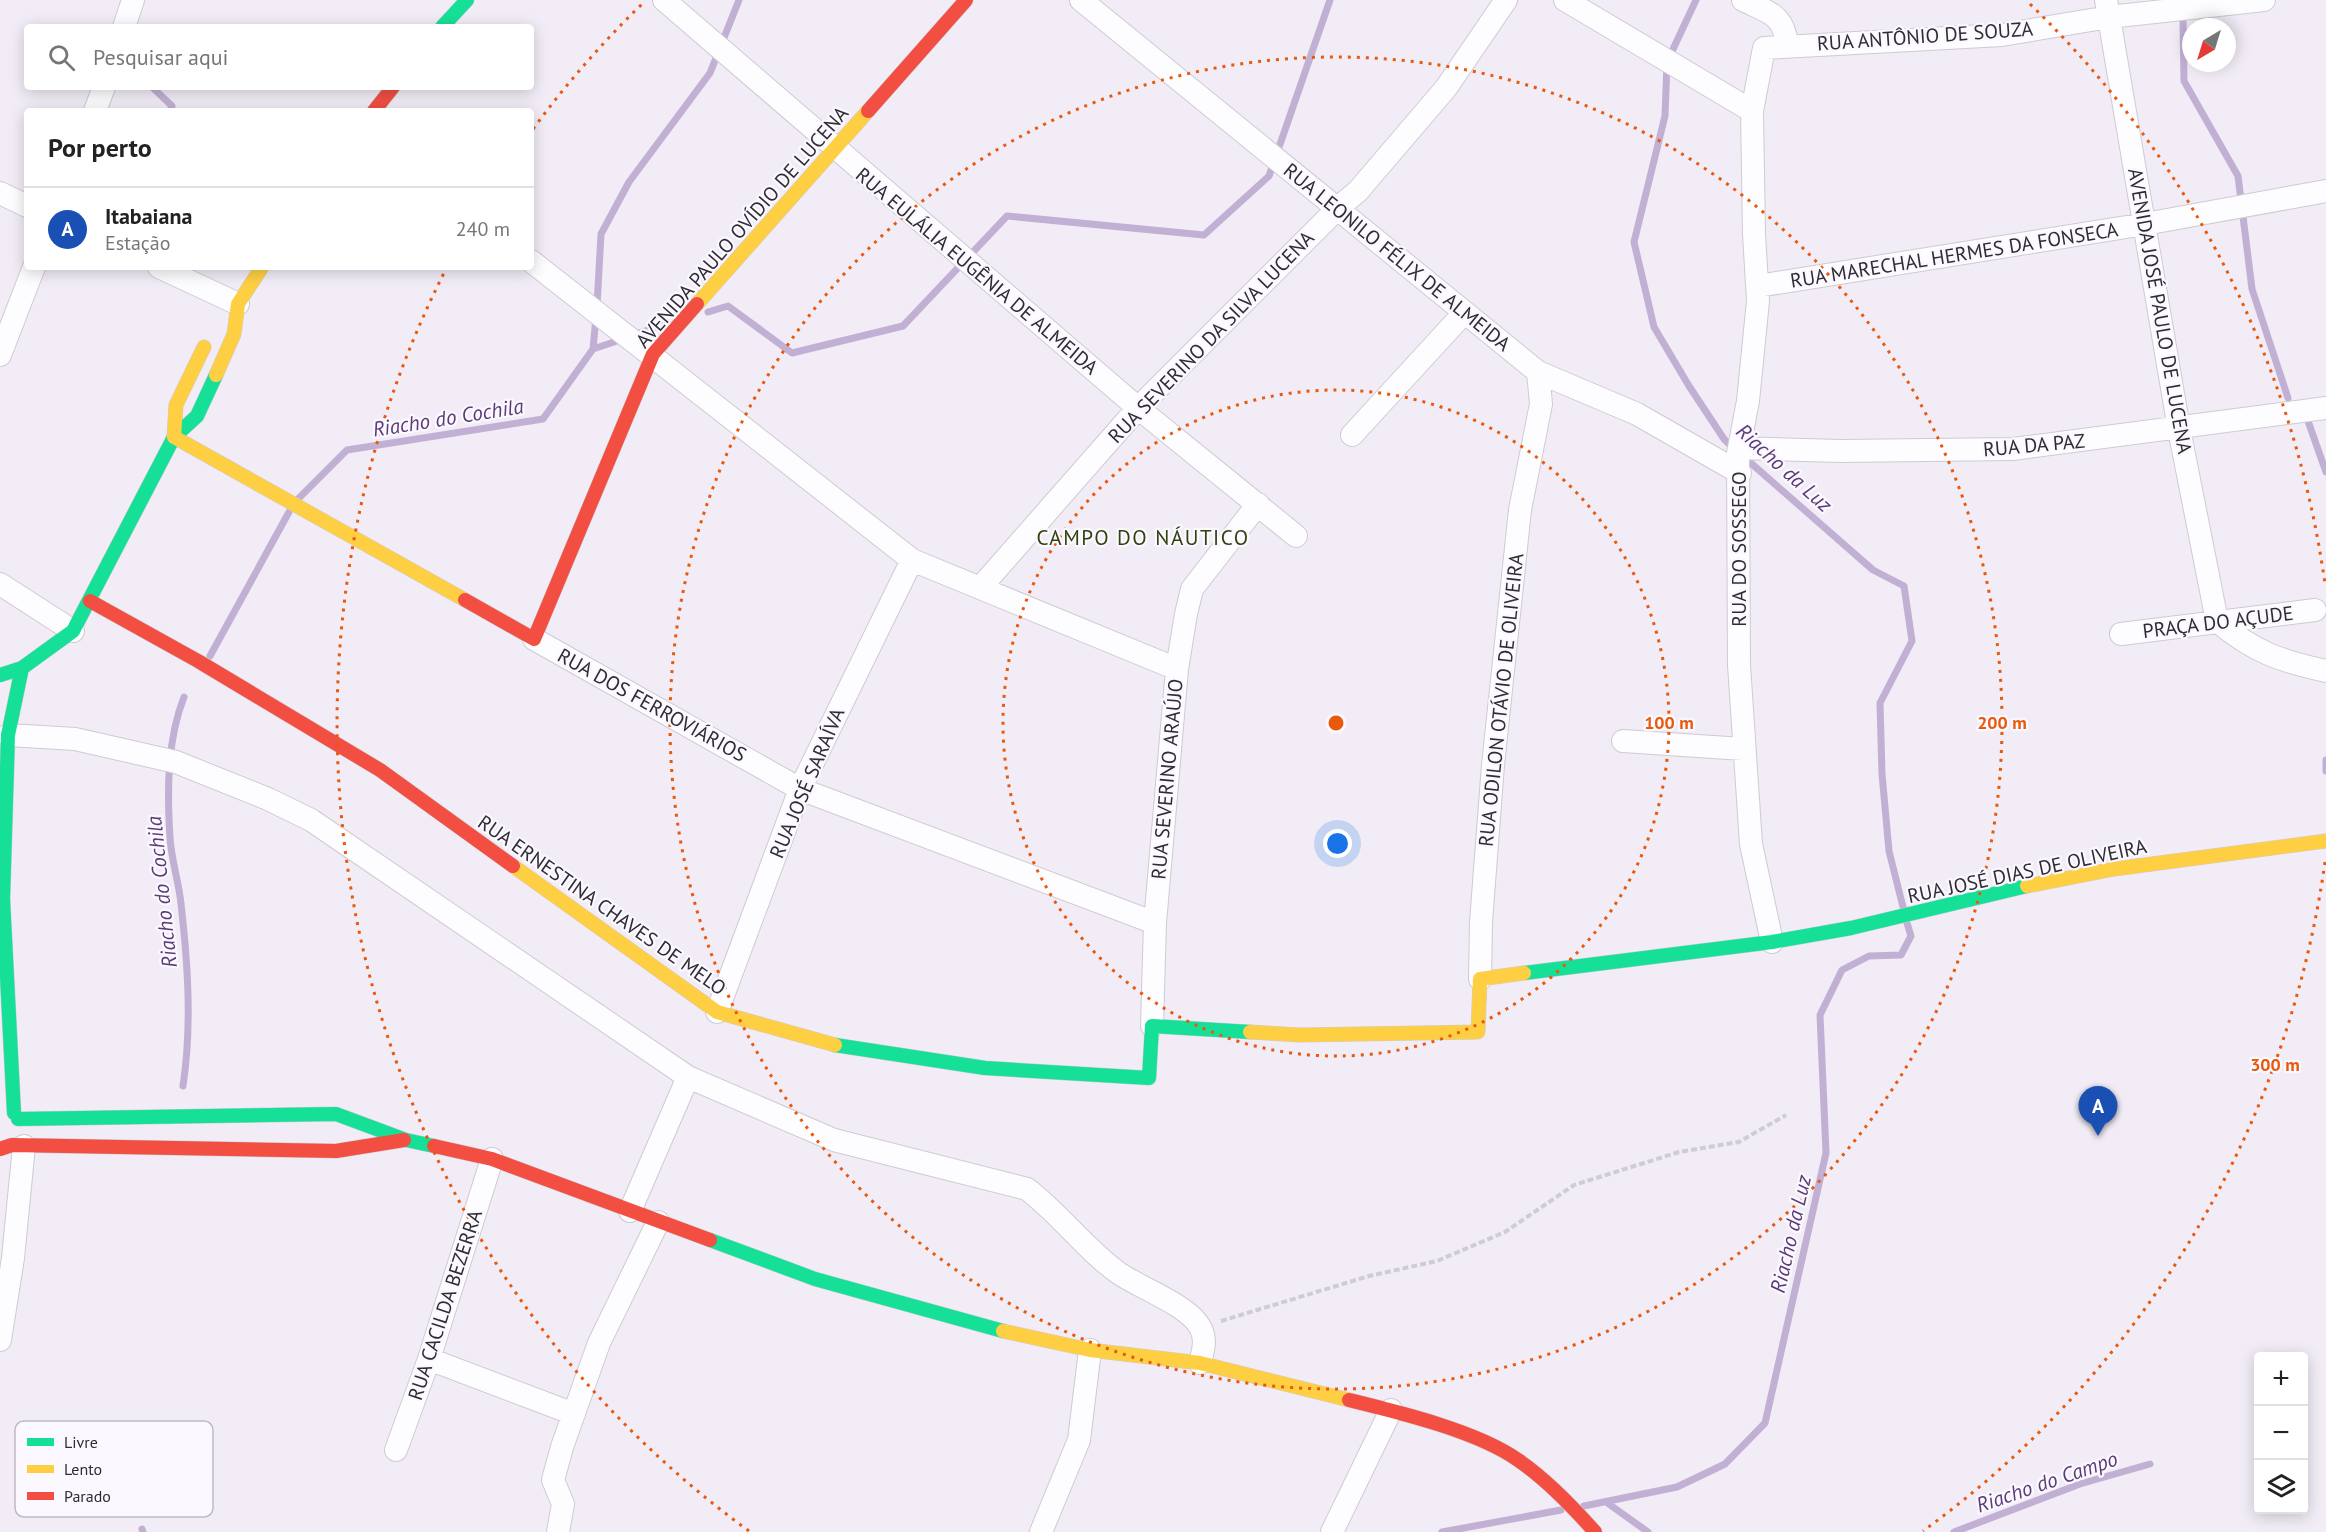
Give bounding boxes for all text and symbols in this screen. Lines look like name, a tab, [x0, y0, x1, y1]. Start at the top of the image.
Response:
street label: RUA ANTÔNIO DE SOUZA	[1816, 15, 2034, 57]
north arrow	[2182, 18, 2236, 72]
search box	[24, 24, 534, 90]
icon: search	[45, 41, 78, 74]
text: Pesquisar aqui	[93, 43, 229, 71]
street label: AVENIDA PAULO OVÍDIO DE LUCENA	[630, 101, 854, 353]
text: Por perto	[48, 131, 152, 164]
street label: RUA LEONILO FÉLIX DE ALMEIDA	[1278, 157, 1516, 357]
street label: RUA EULÁLIA EUGÊNIA DE ALMEIDA	[850, 162, 1104, 380]
street label: AVENIDA JOSÉ PAULO DE LUCENA	[2122, 166, 2198, 456]
text: Itabaiana	[105, 202, 192, 230]
text: A	[61, 216, 74, 242]
text: 240 m	[456, 216, 510, 242]
street label: RUA MARECHAL HERMES DA FONSECA	[1788, 216, 2120, 294]
street label: RUA SEVERINO DA SILVA LUCENA	[1102, 225, 1320, 449]
text: Estação	[105, 230, 171, 256]
water label: Riacho do Cochila	[371, 392, 526, 443]
water label: Riacho da Luz	[1731, 417, 1839, 518]
street label: RUA DA PAZ	[1982, 428, 2086, 462]
street label: RUA DO SOSSEGO	[1726, 471, 1752, 627]
district label: CAMPO DO NÁUTICO	[1036, 524, 1250, 551]
street label: RUA ODILON OTÁVIO DE OLIVEIRA	[1473, 552, 1529, 848]
street label: PRAÇA DO AÇUDE	[2141, 600, 2295, 644]
street label: RUA DOS FERROVIÁRIOS	[553, 642, 751, 768]
street label: RUA SEVERINO ARAÚJO	[1145, 678, 1189, 880]
street label: RUA JOSÉ SARAÍVA	[764, 704, 850, 862]
text: 100 m	[1644, 711, 1694, 734]
text: 200 m	[1977, 711, 2027, 734]
centre of rings	[1326, 713, 1346, 733]
street label: RUA ERNESTINA CHAVES DE MELO	[473, 809, 731, 1001]
water label: Riacho do Cochila	[140, 814, 183, 969]
your location	[1323, 829, 1352, 858]
street label: RUA JOSÉ DIAS DE OLIVEIRA	[1905, 833, 2149, 909]
text: 300 m	[2250, 1053, 2300, 1076]
pin: A	[2078, 1086, 2118, 1136]
water label: Riacho da Luz	[1764, 1172, 1817, 1295]
street label: RUA CACILDA BEZERRA	[402, 1206, 488, 1403]
map controls	[2254, 1352, 2308, 1514]
button: +	[2254, 1352, 2308, 1406]
button: −	[2254, 1406, 2308, 1460]
legend	[15, 1421, 213, 1517]
text: Livre	[64, 1432, 98, 1452]
water label: Riacho do Campo	[1972, 1445, 2121, 1518]
text: Lento	[64, 1459, 102, 1479]
button: layers	[2254, 1460, 2308, 1514]
text: Parado	[64, 1486, 111, 1506]

